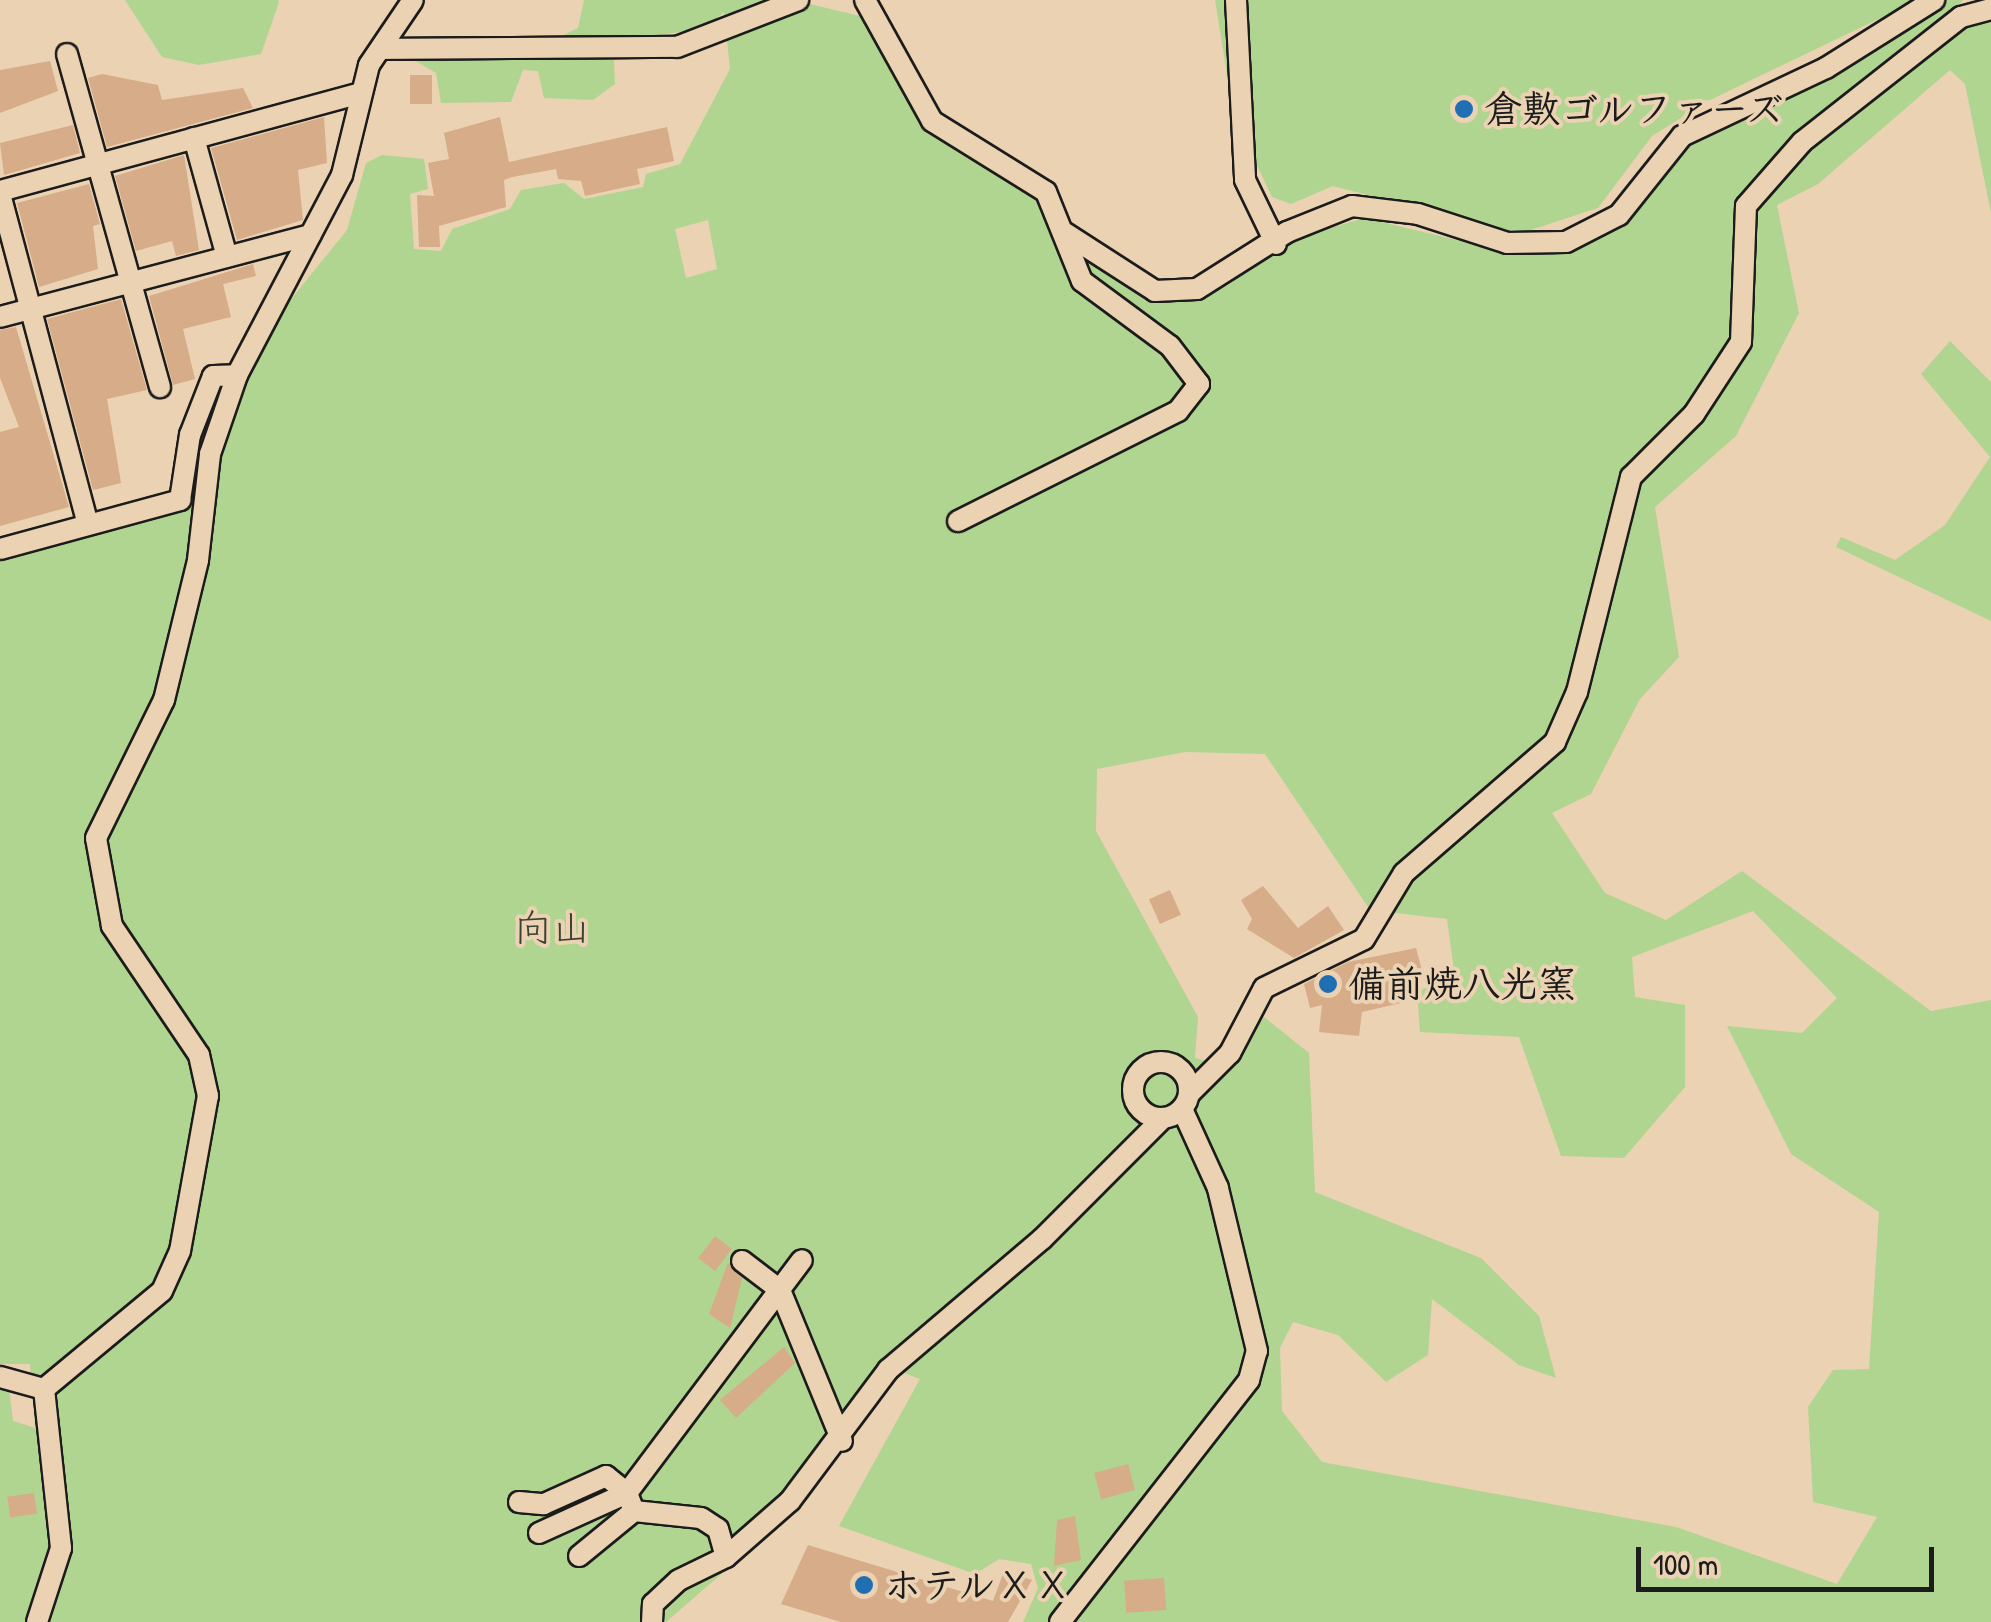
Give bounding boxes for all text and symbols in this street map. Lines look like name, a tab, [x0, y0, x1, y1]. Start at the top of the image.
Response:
place label: 倉敷ゴルファーズ	[1484, 86, 1788, 132]
marker: 倉敷ゴルファーズ	[1453, 98, 1475, 120]
park label: 向山	[514, 905, 590, 951]
place label: 備前焼八光窯	[1348, 961, 1576, 1007]
marker: 備前焼八光窯	[1317, 973, 1339, 995]
scale bar	[1641, 1527, 1938, 1589]
text: 100 m	[1653, 1544, 1718, 1584]
place label: ホテルＸＸ	[884, 1562, 1074, 1608]
marker: ホテルＸＸ	[853, 1574, 875, 1596]

